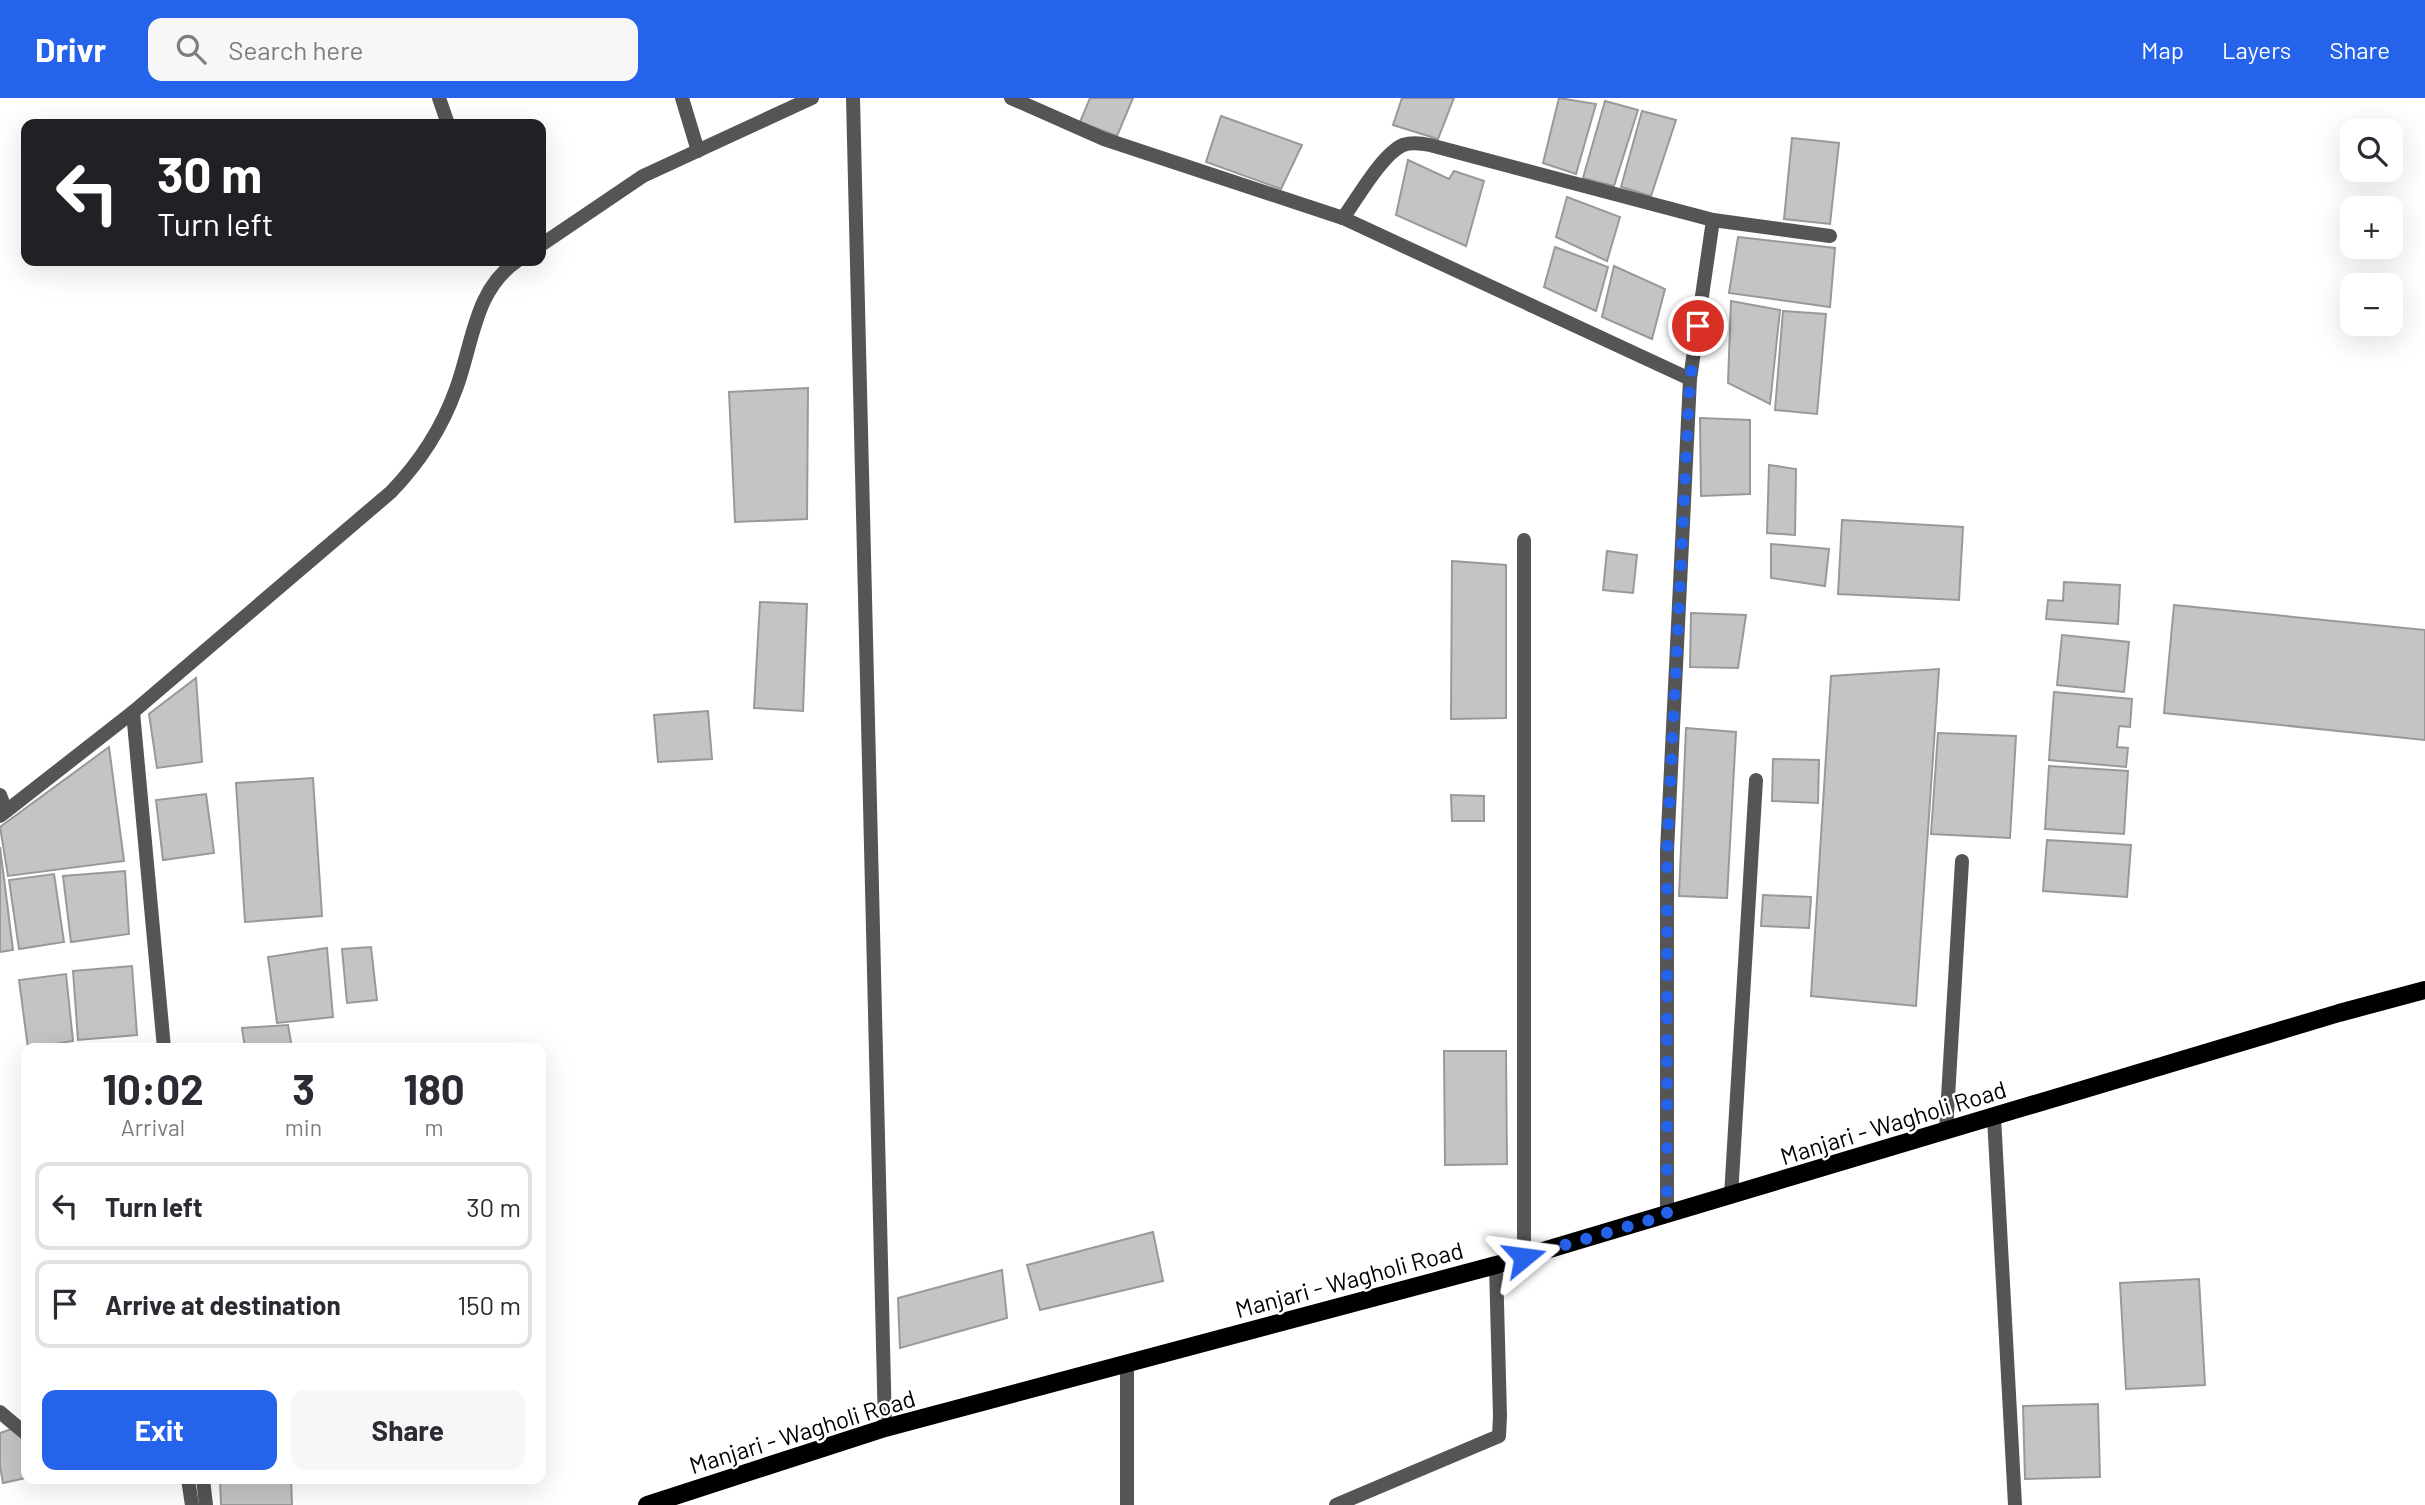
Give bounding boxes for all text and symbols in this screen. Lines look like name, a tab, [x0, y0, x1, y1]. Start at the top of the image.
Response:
search box	[148, 18, 638, 81]
text: Drivr	[35, 29, 106, 69]
icon: search	[172, 30, 210, 68]
text: Search here	[228, 34, 363, 65]
text: Map	[2141, 35, 2184, 64]
text: Layers	[2222, 35, 2291, 64]
text: Share	[2329, 35, 2390, 64]
map controls	[2340, 119, 2403, 336]
button: search	[2340, 119, 2403, 182]
text: 30 m	[157, 144, 262, 203]
icon: left	[42, 147, 133, 238]
button: +	[2340, 196, 2403, 259]
text: Turn left	[157, 204, 274, 242]
button: −	[2340, 273, 2403, 336]
pin	[1668, 296, 1728, 356]
icon: arrive	[1679, 307, 1717, 345]
text: 10:02	[102, 1063, 204, 1113]
text: 3	[292, 1063, 315, 1113]
text: 180	[403, 1063, 465, 1113]
street label: Manjari - Wagholi Road	[1776, 1074, 2010, 1170]
text: Arrival	[121, 1113, 185, 1141]
text: min	[285, 1113, 322, 1141]
text: m	[425, 1113, 444, 1141]
icon: left	[46, 1187, 84, 1225]
text: Turn left	[105, 1191, 203, 1222]
text: 30 m	[466, 1191, 521, 1222]
position arrow	[1487, 1220, 1561, 1294]
street label: Manjari - Wagholi Road	[1232, 1235, 1466, 1323]
icon: arrive	[46, 1285, 84, 1323]
text: Arrive at destination	[105, 1289, 341, 1320]
text: 150 m	[457, 1289, 521, 1320]
street label: Manjari - Wagholi Road	[685, 1383, 919, 1479]
button: Exit	[42, 1390, 277, 1470]
button: Share	[291, 1390, 525, 1470]

